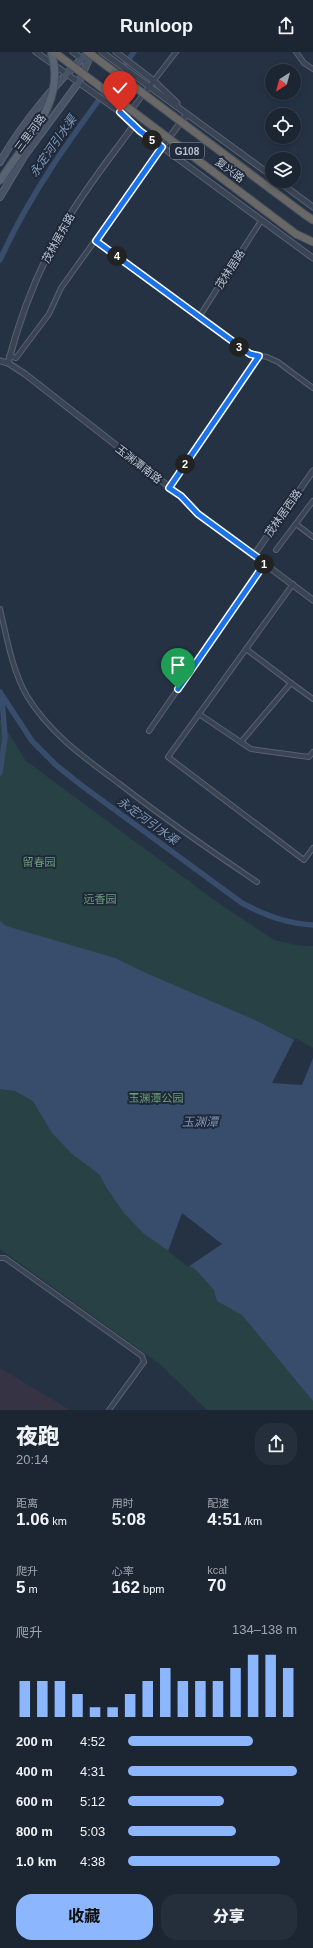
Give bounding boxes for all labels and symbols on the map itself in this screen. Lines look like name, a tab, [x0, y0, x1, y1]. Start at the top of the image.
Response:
north arrow	[265, 64, 301, 100]
pin	[103, 71, 137, 112]
water label: 永定河引水渠	[27, 111, 81, 180]
street label: 三里河路	[12, 112, 48, 154]
pin: 5	[142, 130, 162, 150]
road number: G108	[170, 143, 204, 159]
street label: 复兴路	[213, 155, 247, 185]
street label: 茂林居东路	[39, 211, 77, 265]
pin: 4	[107, 246, 127, 266]
street label: 茂林居路	[213, 247, 247, 291]
pin: 3	[229, 337, 249, 357]
street label: 玉渊潭南路	[114, 442, 164, 486]
pin: 2	[175, 454, 195, 474]
street label: 茂林居西路	[262, 487, 304, 539]
pin: 1	[254, 554, 274, 574]
pin	[161, 648, 195, 689]
water label: 永定河引水渠	[115, 794, 183, 849]
park label: 留春园	[23, 856, 56, 868]
park label: 远香园	[84, 893, 117, 905]
park label: 玉渊潭公园	[129, 1092, 184, 1104]
water label: 玉渊潭	[182, 1115, 220, 1129]

